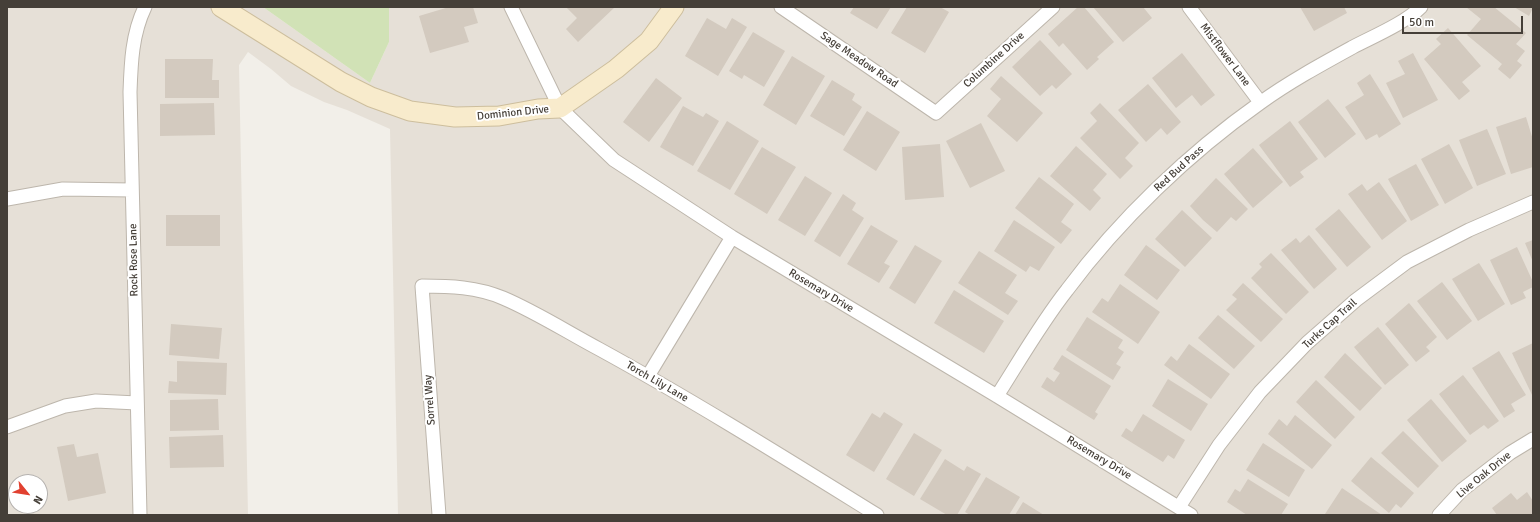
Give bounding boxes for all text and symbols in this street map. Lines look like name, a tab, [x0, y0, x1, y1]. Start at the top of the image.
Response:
scale bar	[1404, 8, 1525, 34]
text: 50 m	[1409, 15, 1434, 30]
street label: Mistflower Lane	[1197, 21, 1253, 89]
street label: Sage Meadow Road	[818, 29, 900, 91]
street label: Columbine Drive	[961, 29, 1027, 91]
street label: Dominion Drive	[476, 103, 550, 123]
street label: Red Bud Pass	[1151, 143, 1207, 195]
street label: Rock Rose Lane	[127, 223, 141, 297]
street label: Rosemary Drive	[786, 266, 856, 316]
street label: Turks Cap Trail	[1300, 296, 1360, 352]
street label: Torch Lily Lane	[624, 359, 690, 405]
street label: Sorrel Way	[422, 374, 438, 426]
street label: Rosemary Drive	[1064, 433, 1134, 483]
street label: Live Oak Drive	[1454, 449, 1514, 501]
north arrow	[8, 474, 48, 514]
text: N	[30, 493, 46, 506]

